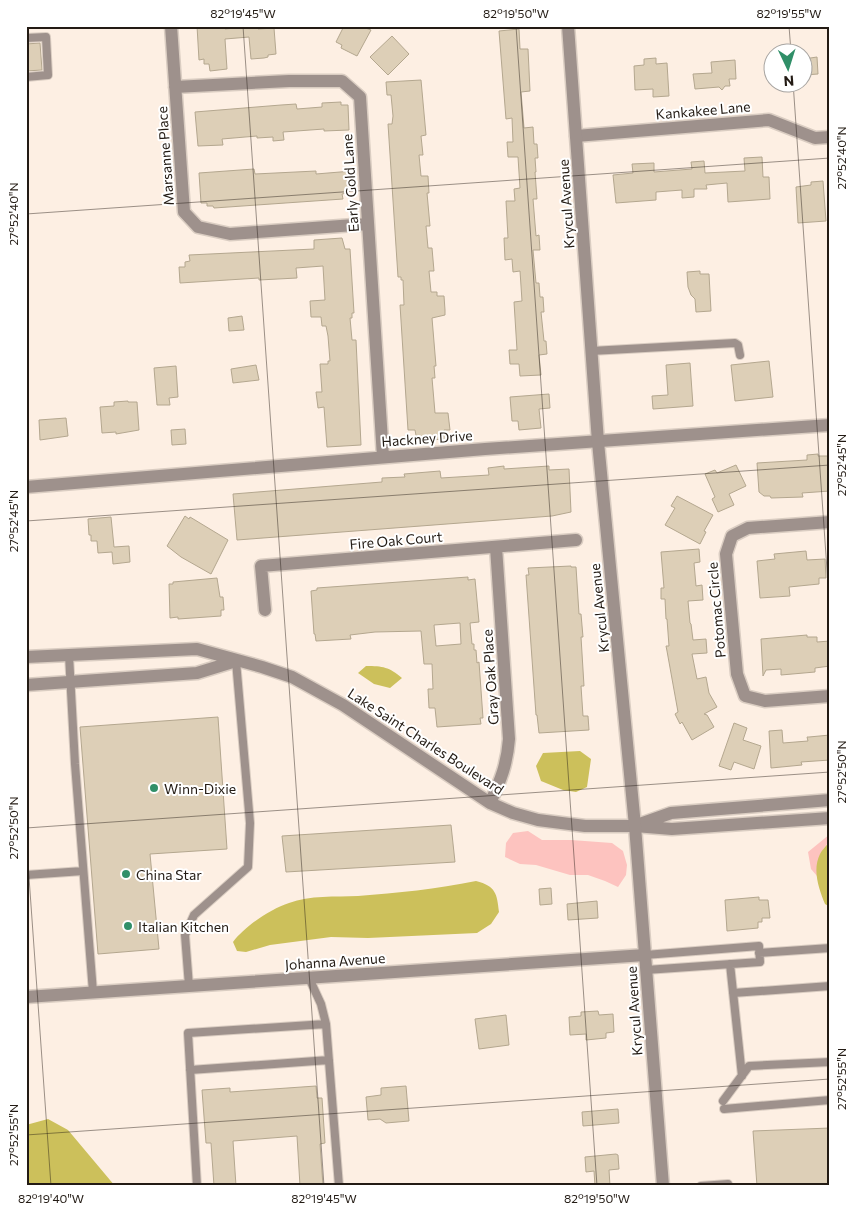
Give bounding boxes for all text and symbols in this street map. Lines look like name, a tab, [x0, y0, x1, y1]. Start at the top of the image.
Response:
text: 82°19'45"W	[210, 6, 276, 20]
text: 82°19'50"W	[483, 6, 549, 20]
text: 82°19'55"W	[757, 6, 821, 20]
north arrow	[764, 42, 814, 92]
text: N	[783, 73, 795, 90]
street label: Kankakee Lane	[655, 97, 751, 123]
street label: Marsanne Place	[153, 106, 177, 206]
text: 27°52'40"N	[834, 126, 848, 190]
street label: Early Gold Lane	[338, 133, 362, 233]
street label: Krycul Avenue	[554, 159, 578, 249]
text: 27°52'40"N	[6, 182, 20, 246]
street label: Hackney Drive	[381, 426, 473, 450]
text: 27°52'45"N	[834, 434, 848, 496]
text: 27°52'45"N	[6, 490, 20, 552]
street label: Fire Oak Court	[349, 527, 443, 553]
street label: Potomac Circle	[703, 561, 729, 659]
street label: Krycul Avenue	[586, 563, 612, 653]
street label: Gray Oak Place	[478, 629, 502, 725]
street label: Lake Saint Charles Boulevard	[345, 684, 507, 798]
text: 27°52'50"N	[834, 741, 848, 803]
place label: Winn-Dixie	[164, 780, 236, 797]
marker: Winn-Dixie	[148, 782, 160, 794]
text: 27°52'50"N	[6, 797, 20, 859]
place label: China Star	[136, 866, 202, 883]
marker: China Star	[120, 868, 132, 880]
place label: Italian Kitchen	[138, 918, 229, 935]
marker: Italian Kitchen	[122, 920, 134, 932]
street label: Johanna Avenue	[284, 949, 386, 973]
street label: Krycul Avenue	[622, 966, 646, 1056]
text: 27°52'55"N	[834, 1048, 848, 1110]
text: 27°52'55"N	[6, 1104, 20, 1166]
text: 82°19'40"W	[18, 1191, 84, 1205]
text: 82°19'45"W	[291, 1191, 357, 1205]
text: 82°19'50"W	[564, 1191, 630, 1205]

